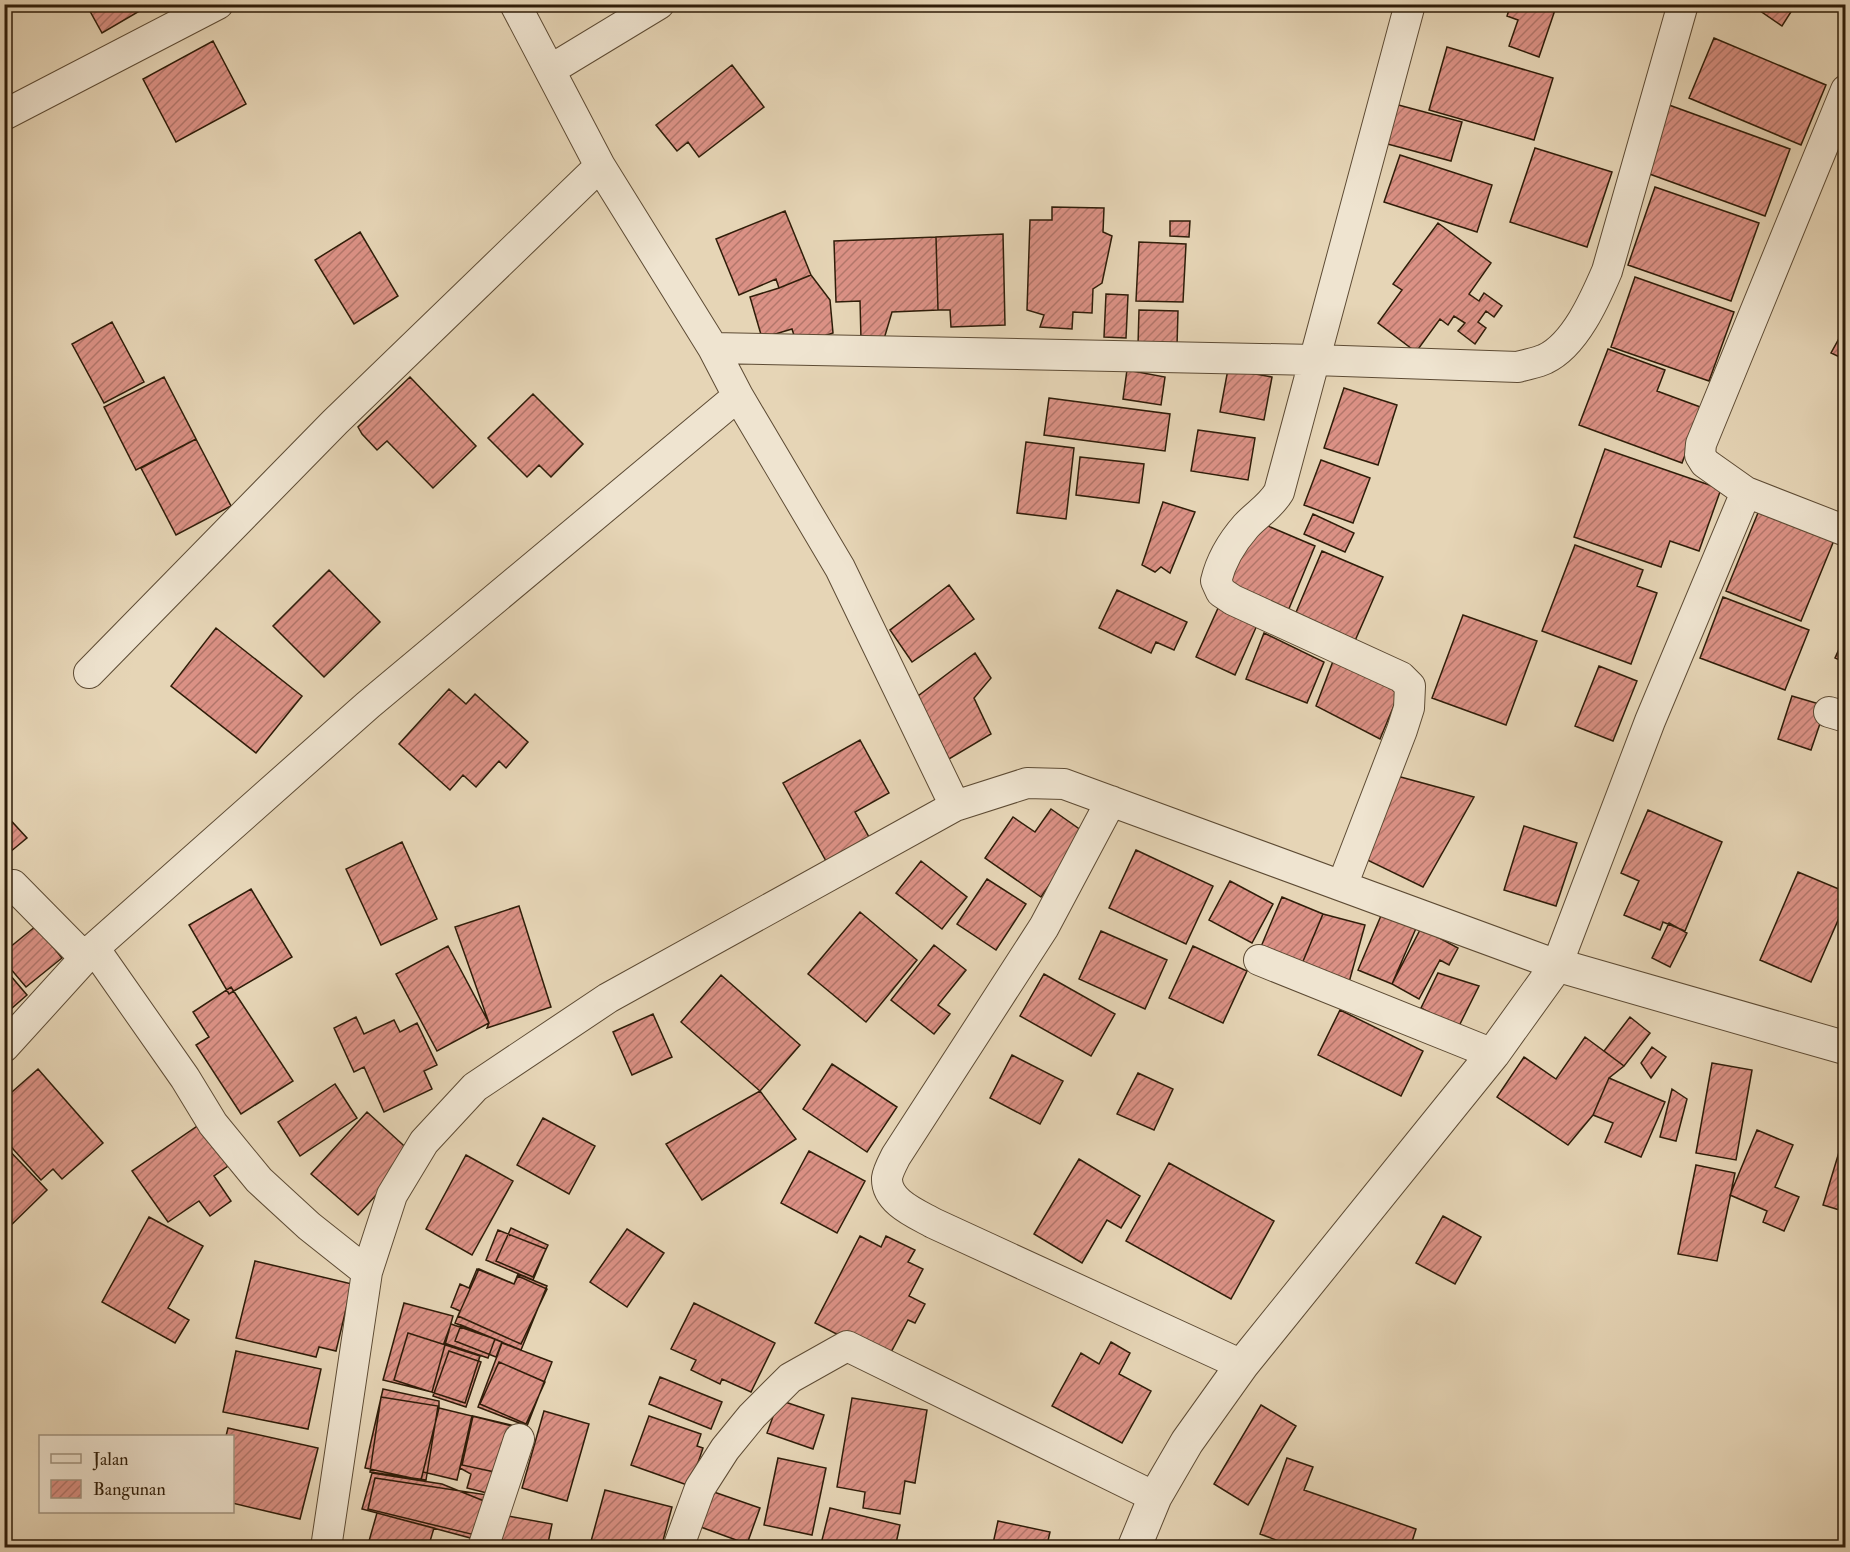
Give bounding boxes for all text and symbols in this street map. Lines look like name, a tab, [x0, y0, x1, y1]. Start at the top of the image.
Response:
legend	[39, 1435, 234, 1513]
text: Jalan	[92, 1448, 129, 1471]
text: Bangunan	[93, 1478, 166, 1501]

